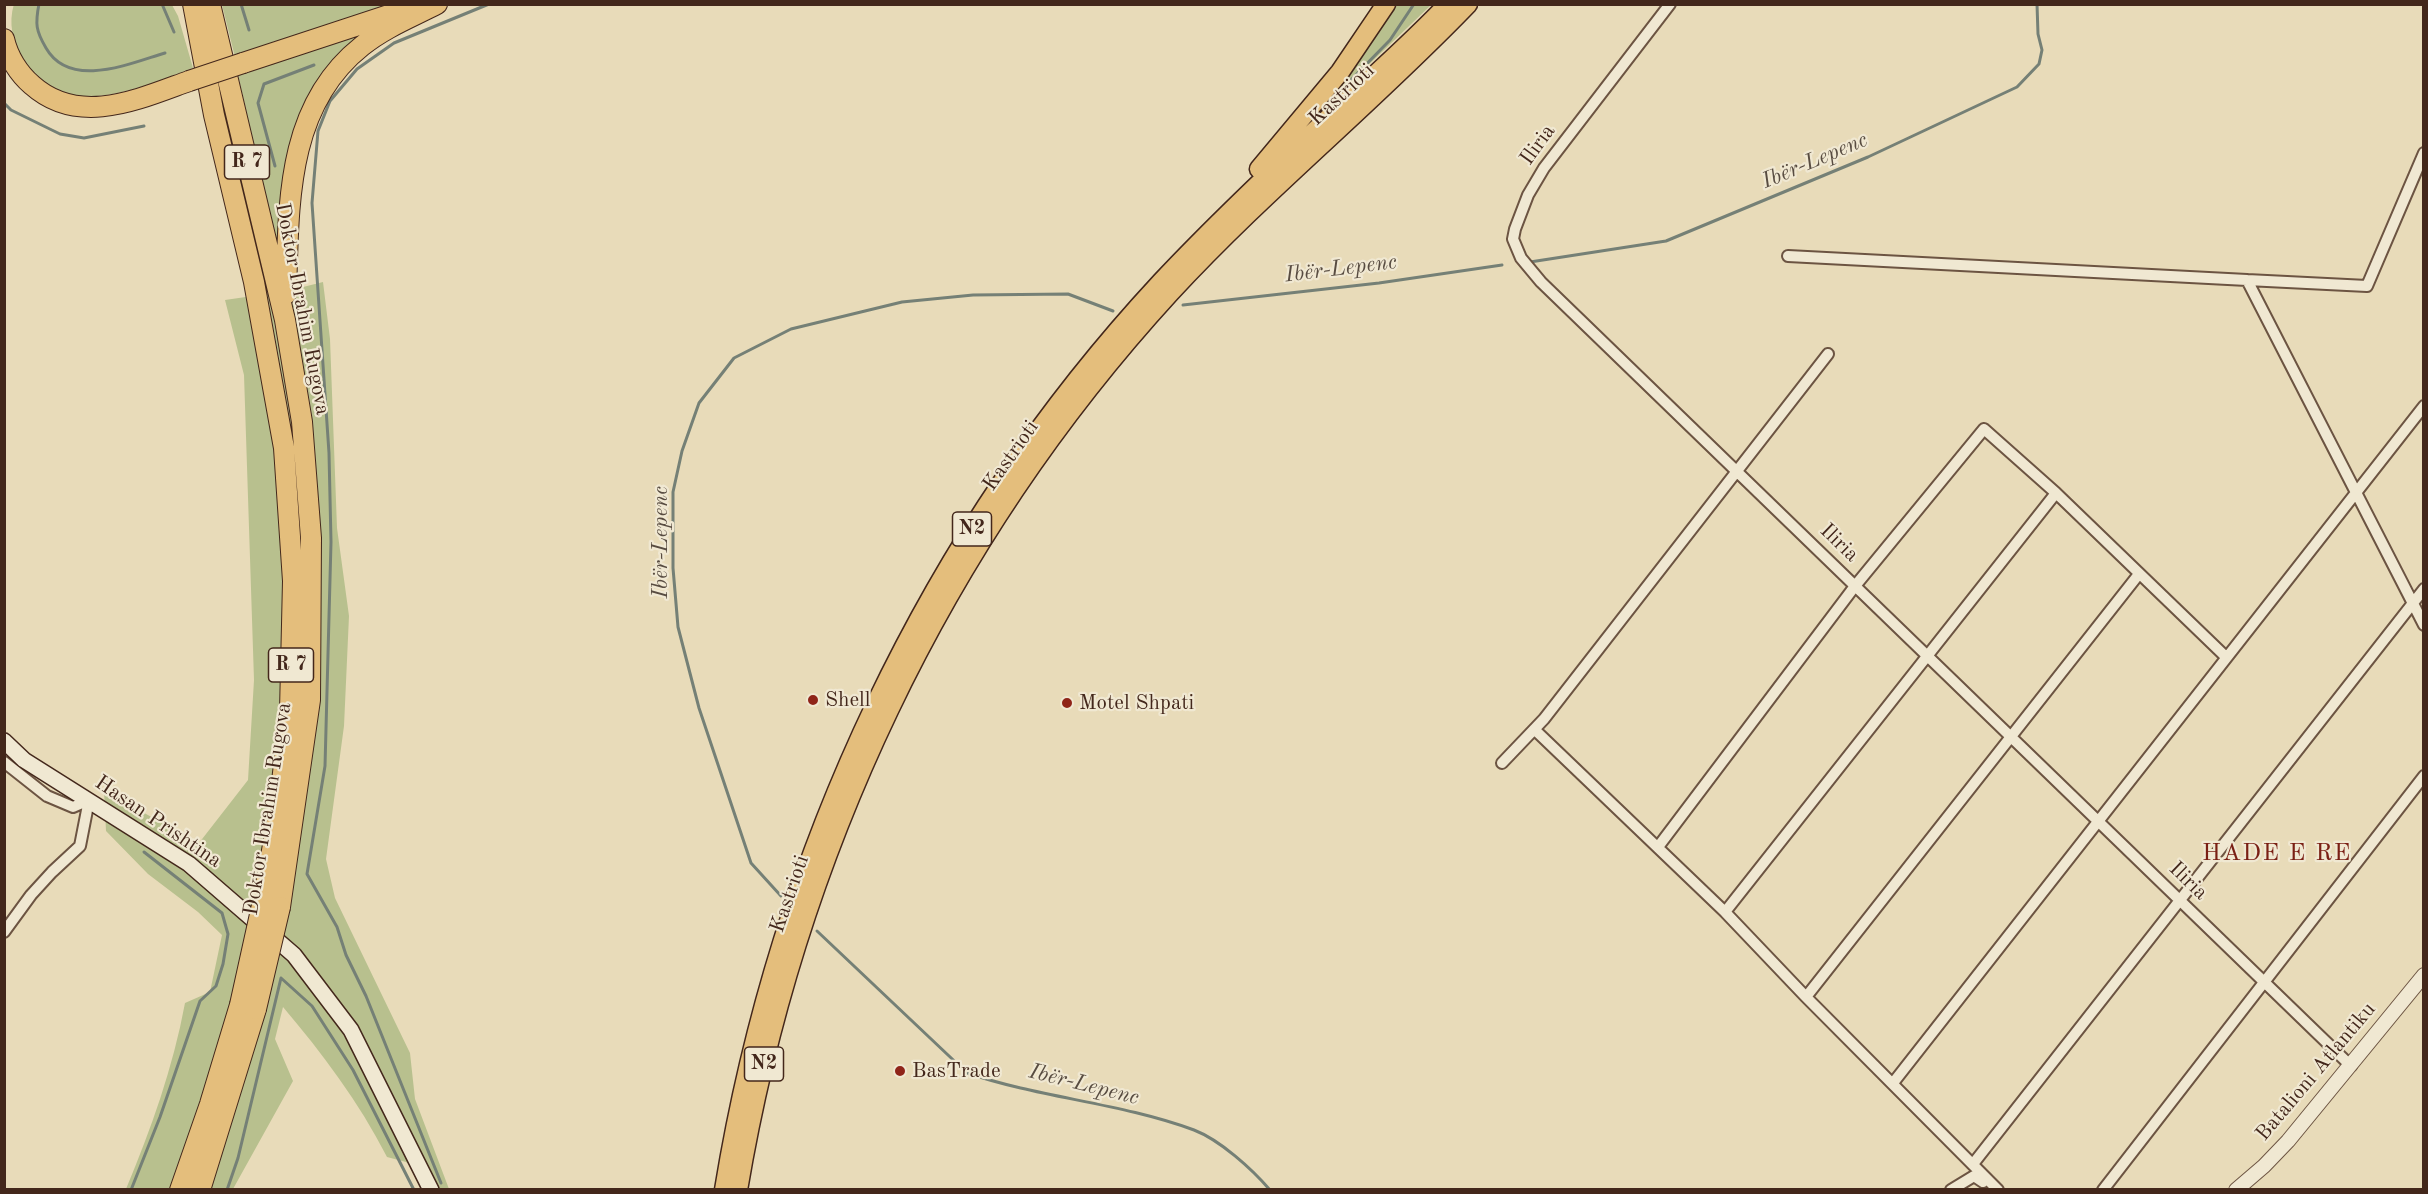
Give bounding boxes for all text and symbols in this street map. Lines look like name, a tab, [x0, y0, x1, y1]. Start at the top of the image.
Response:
street label: Kastrioti	[1304, 58, 1380, 132]
street label: Iliria	[1515, 120, 1561, 170]
water label: Ibër-Lepenc	[1758, 127, 1872, 195]
road number: R 7	[224, 145, 270, 179]
street label: Doktor Ibrahim Rugova	[269, 201, 335, 417]
water label: Ibër-Lepenc	[1283, 249, 1399, 289]
street label: Kastrioti	[978, 416, 1044, 496]
water label: Ibër-Lepenc	[648, 486, 674, 598]
road number: N2	[952, 512, 992, 546]
street label: Iliria	[1814, 519, 1864, 567]
road number: R 7	[268, 648, 314, 682]
place label: Shell	[825, 687, 870, 713]
place label: Motel Shpati	[1079, 690, 1194, 716]
marker: Shell	[806, 693, 820, 707]
marker: Motel Shpati	[1060, 696, 1074, 710]
street label: Doktor Ibrahim Rugova	[239, 701, 297, 917]
street label: Hasan Prishtina	[90, 770, 226, 874]
district label: HADE E RE	[2202, 840, 2352, 868]
street label: Kastrioti	[765, 852, 815, 936]
street label: Iliria	[2163, 857, 2213, 905]
street label: Batalioni Atlantiku	[2251, 998, 2381, 1146]
road number: N2	[744, 1047, 783, 1081]
place label: BasTrade	[912, 1058, 1001, 1084]
water label: Ibër-Lepenc	[1026, 1059, 1142, 1111]
marker: BasTrade	[893, 1064, 907, 1078]

